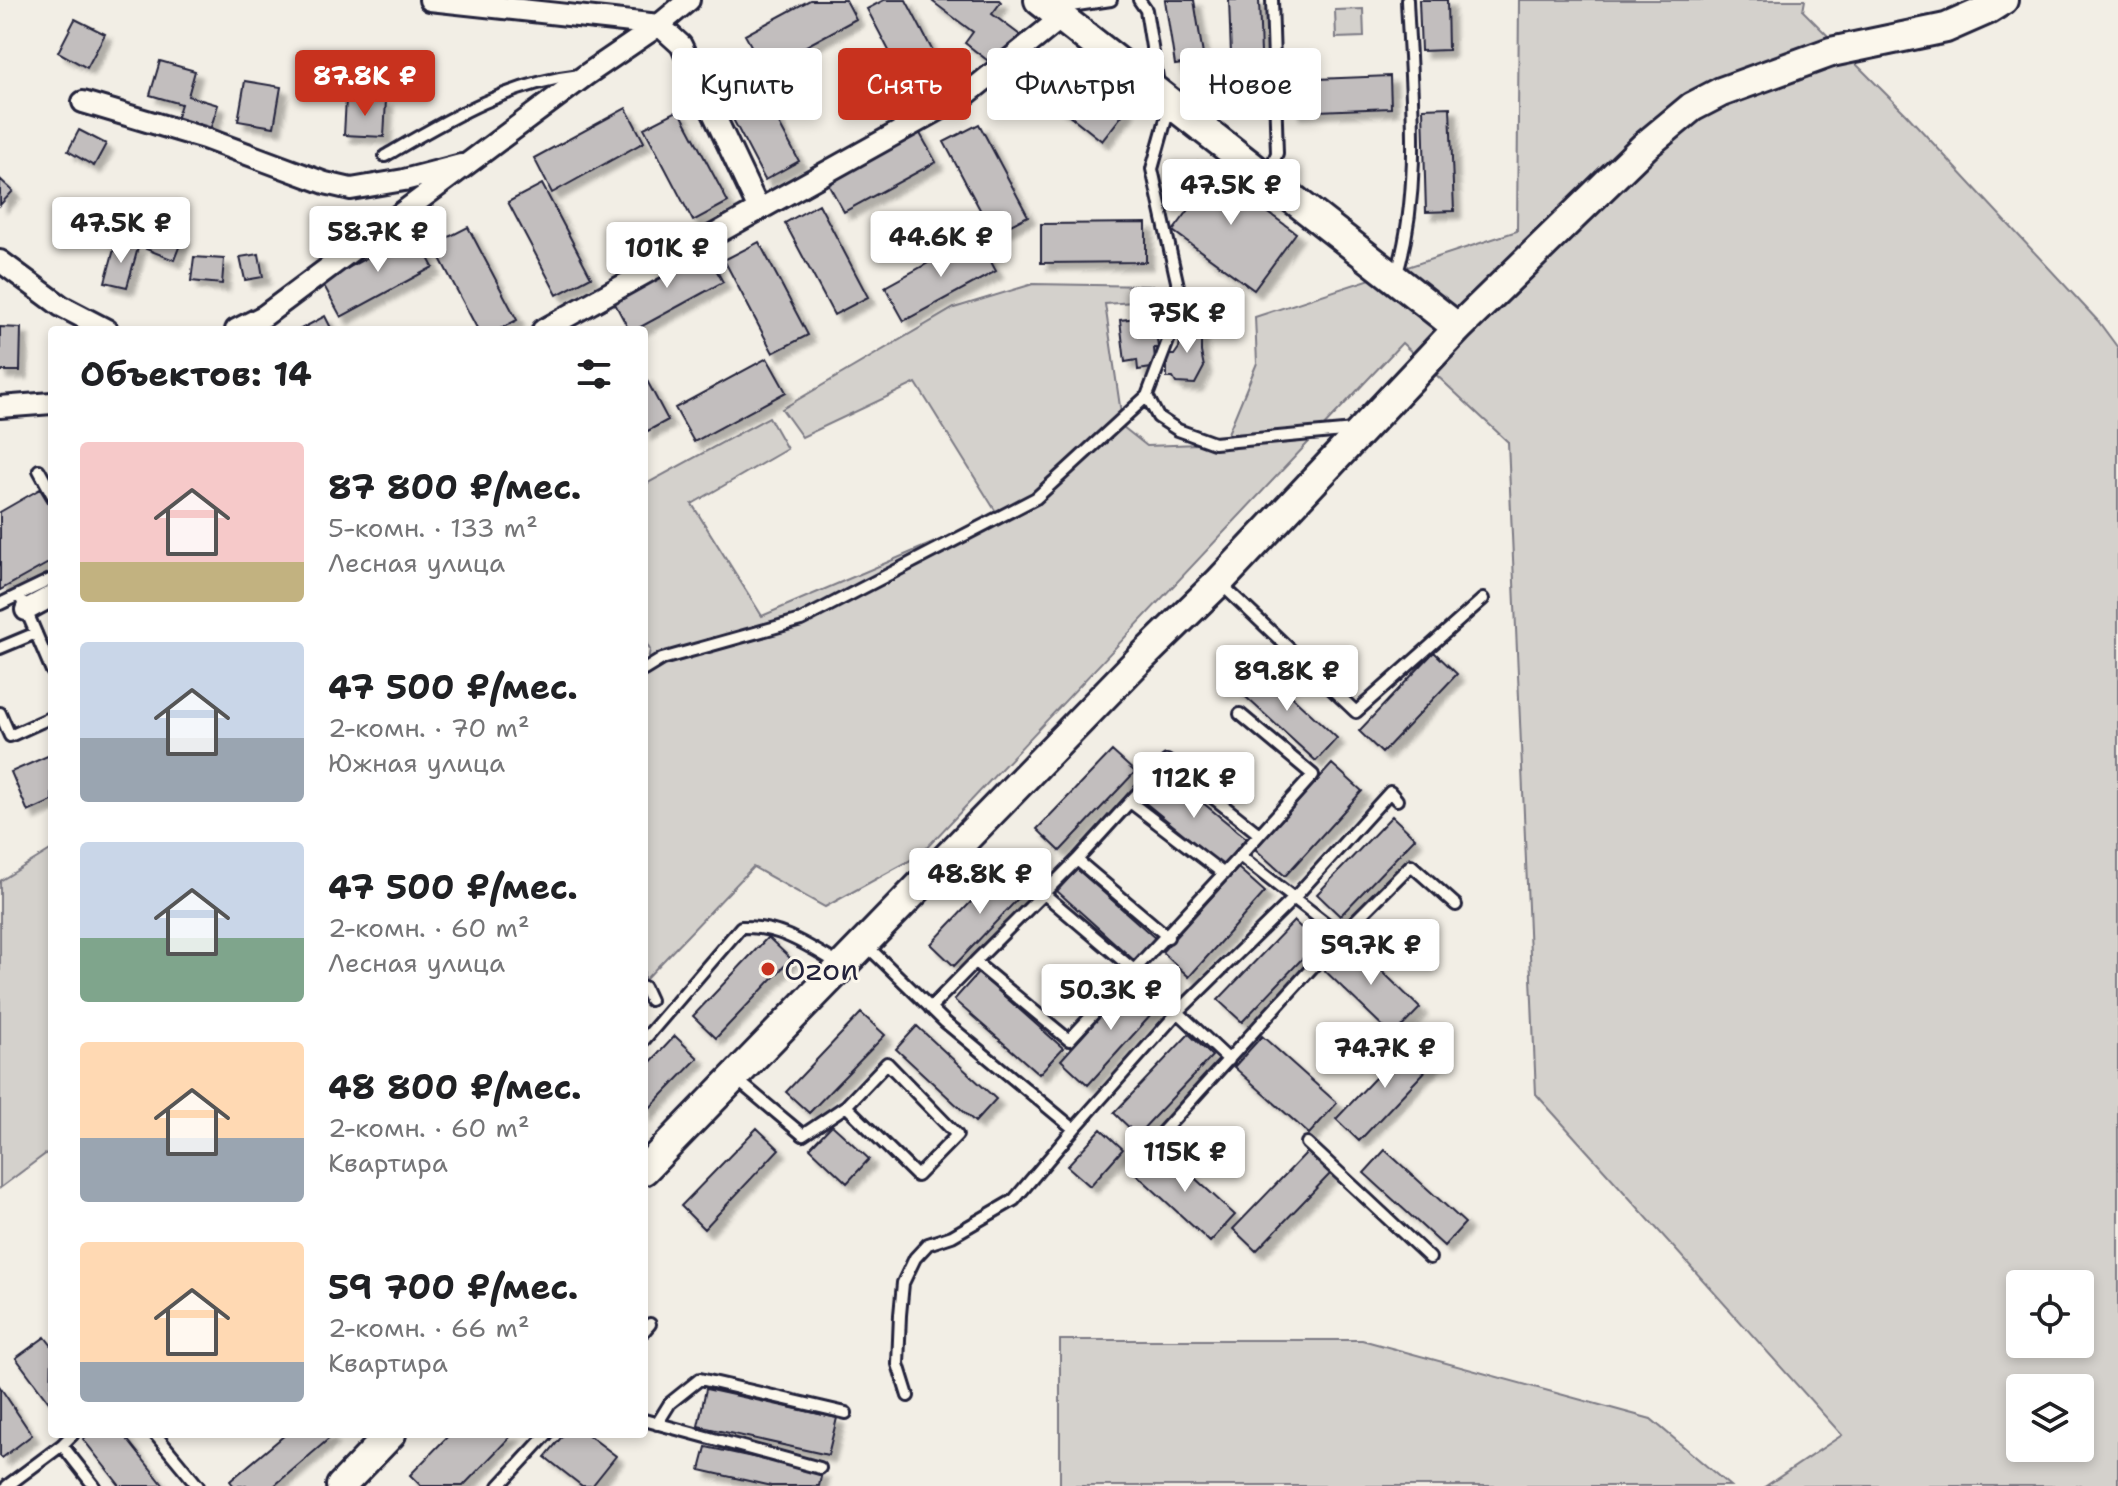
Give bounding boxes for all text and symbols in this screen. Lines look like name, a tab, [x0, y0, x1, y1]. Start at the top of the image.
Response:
chip: Купить	[672, 48, 822, 120]
chip: Снять	[838, 48, 971, 120]
chip: Фильтры	[987, 48, 1164, 120]
chip: Новое	[1180, 48, 1321, 120]
pin: 87.8K ₽	[291, 50, 439, 118]
text: 87.8K ₽	[313, 58, 417, 93]
pin: 47.5K ₽	[1157, 159, 1305, 227]
text: 47.5K ₽	[1180, 167, 1282, 202]
pin: 47.5K ₽	[47, 197, 195, 265]
text: 47.5K ₽	[70, 205, 172, 240]
pin: 58.7K ₽	[304, 206, 452, 274]
pin: 44.6K ₽	[867, 211, 1015, 279]
text: 58.7K ₽	[327, 214, 429, 249]
text: 44.6K ₽	[889, 219, 994, 254]
pin: 101K ₽	[602, 222, 732, 290]
text: 101K ₽	[624, 230, 710, 265]
pin: 75K ₽	[1131, 287, 1243, 355]
text: 75K ₽	[1148, 295, 1226, 330]
text: Объектов: 14	[80, 351, 312, 397]
icon: filters	[572, 352, 616, 396]
text: 87 800 ₽/мес.	[328, 464, 581, 510]
icon: home	[144, 474, 240, 570]
text: 5-комн. · 133 m²	[328, 510, 538, 545]
text: Лесная улица	[328, 545, 505, 580]
pin: 89.8K ₽	[1213, 645, 1361, 713]
text: 89.8K ₽	[1234, 653, 1340, 688]
text: 47 500 ₽/мес.	[328, 664, 578, 710]
icon: home	[144, 674, 240, 770]
text: 2-комн. · 70 m²	[328, 710, 530, 745]
text: Южная улица	[328, 745, 505, 780]
pin: 112K ₽	[1129, 752, 1259, 820]
text: 112K ₽	[1151, 760, 1237, 795]
pin: 48.8K ₽	[906, 848, 1054, 916]
text: 48.8K ₽	[927, 856, 1033, 891]
text: 47 500 ₽/мес.	[328, 864, 578, 910]
icon: home	[144, 874, 240, 970]
text: 2-комн. · 60 m²	[328, 910, 530, 945]
pin: 59.7K ₽	[1297, 919, 1445, 987]
text: 59.7K ₽	[1320, 927, 1422, 962]
text: Лесная улица	[328, 945, 505, 980]
place label: Ozon	[784, 949, 859, 990]
marker: Ozon	[759, 960, 777, 978]
pin: 50.3K ₽	[1037, 964, 1185, 1032]
text: 50.3K ₽	[1060, 972, 1162, 1007]
pin: 74.7K ₽	[1311, 1022, 1459, 1090]
text: 74.7K ₽	[1334, 1030, 1436, 1065]
text: 48 800 ₽/мес.	[328, 1064, 582, 1110]
icon: home	[144, 1074, 240, 1170]
text: 2-комн. · 60 m²	[328, 1110, 530, 1145]
pin: 115K ₽	[1120, 1126, 1250, 1194]
text: 115K ₽	[1143, 1134, 1227, 1169]
text: Квартира	[328, 1145, 448, 1180]
text: 59 700 ₽/мес.	[328, 1264, 578, 1310]
map controls	[2006, 1270, 2094, 1462]
button: locate	[2006, 1270, 2094, 1358]
icon: home	[144, 1274, 240, 1370]
text: 2-комн. · 66 m²	[328, 1310, 530, 1345]
text: Квартира	[328, 1345, 448, 1380]
button: layers	[2006, 1374, 2094, 1462]

